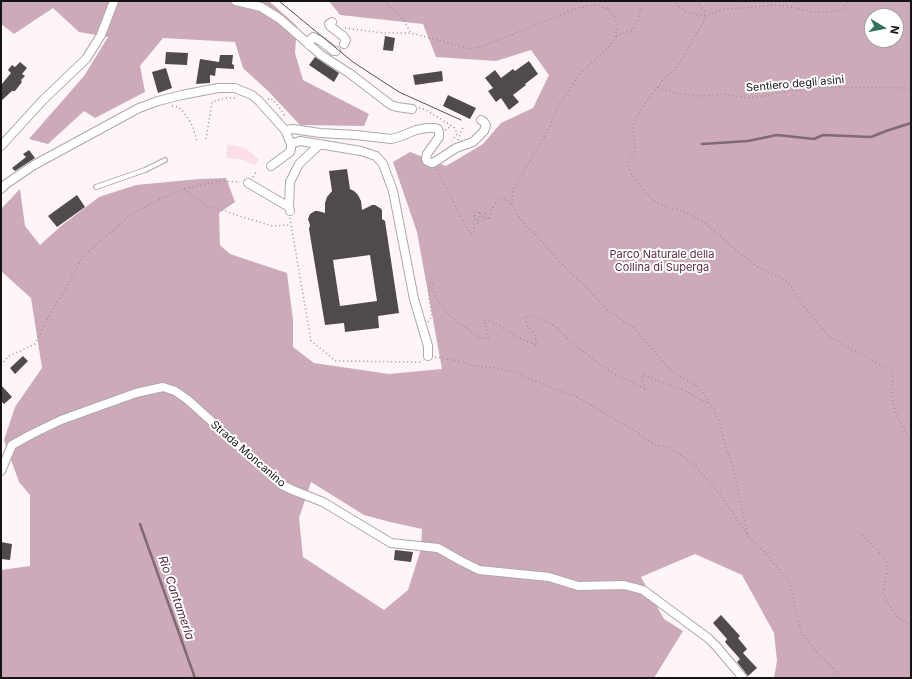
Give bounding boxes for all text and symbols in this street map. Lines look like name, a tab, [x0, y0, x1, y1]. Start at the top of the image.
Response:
north arrow	[864, 8, 904, 48]
text: N	[887, 25, 902, 35]
street label: Sentiero degli asini	[745, 73, 845, 95]
park label: Parco Naturale della Collina di Superga	[610, 248, 714, 274]
street label: Strada Moncanino	[208, 418, 288, 490]
water label: Rio Cantamerla	[155, 554, 197, 642]

